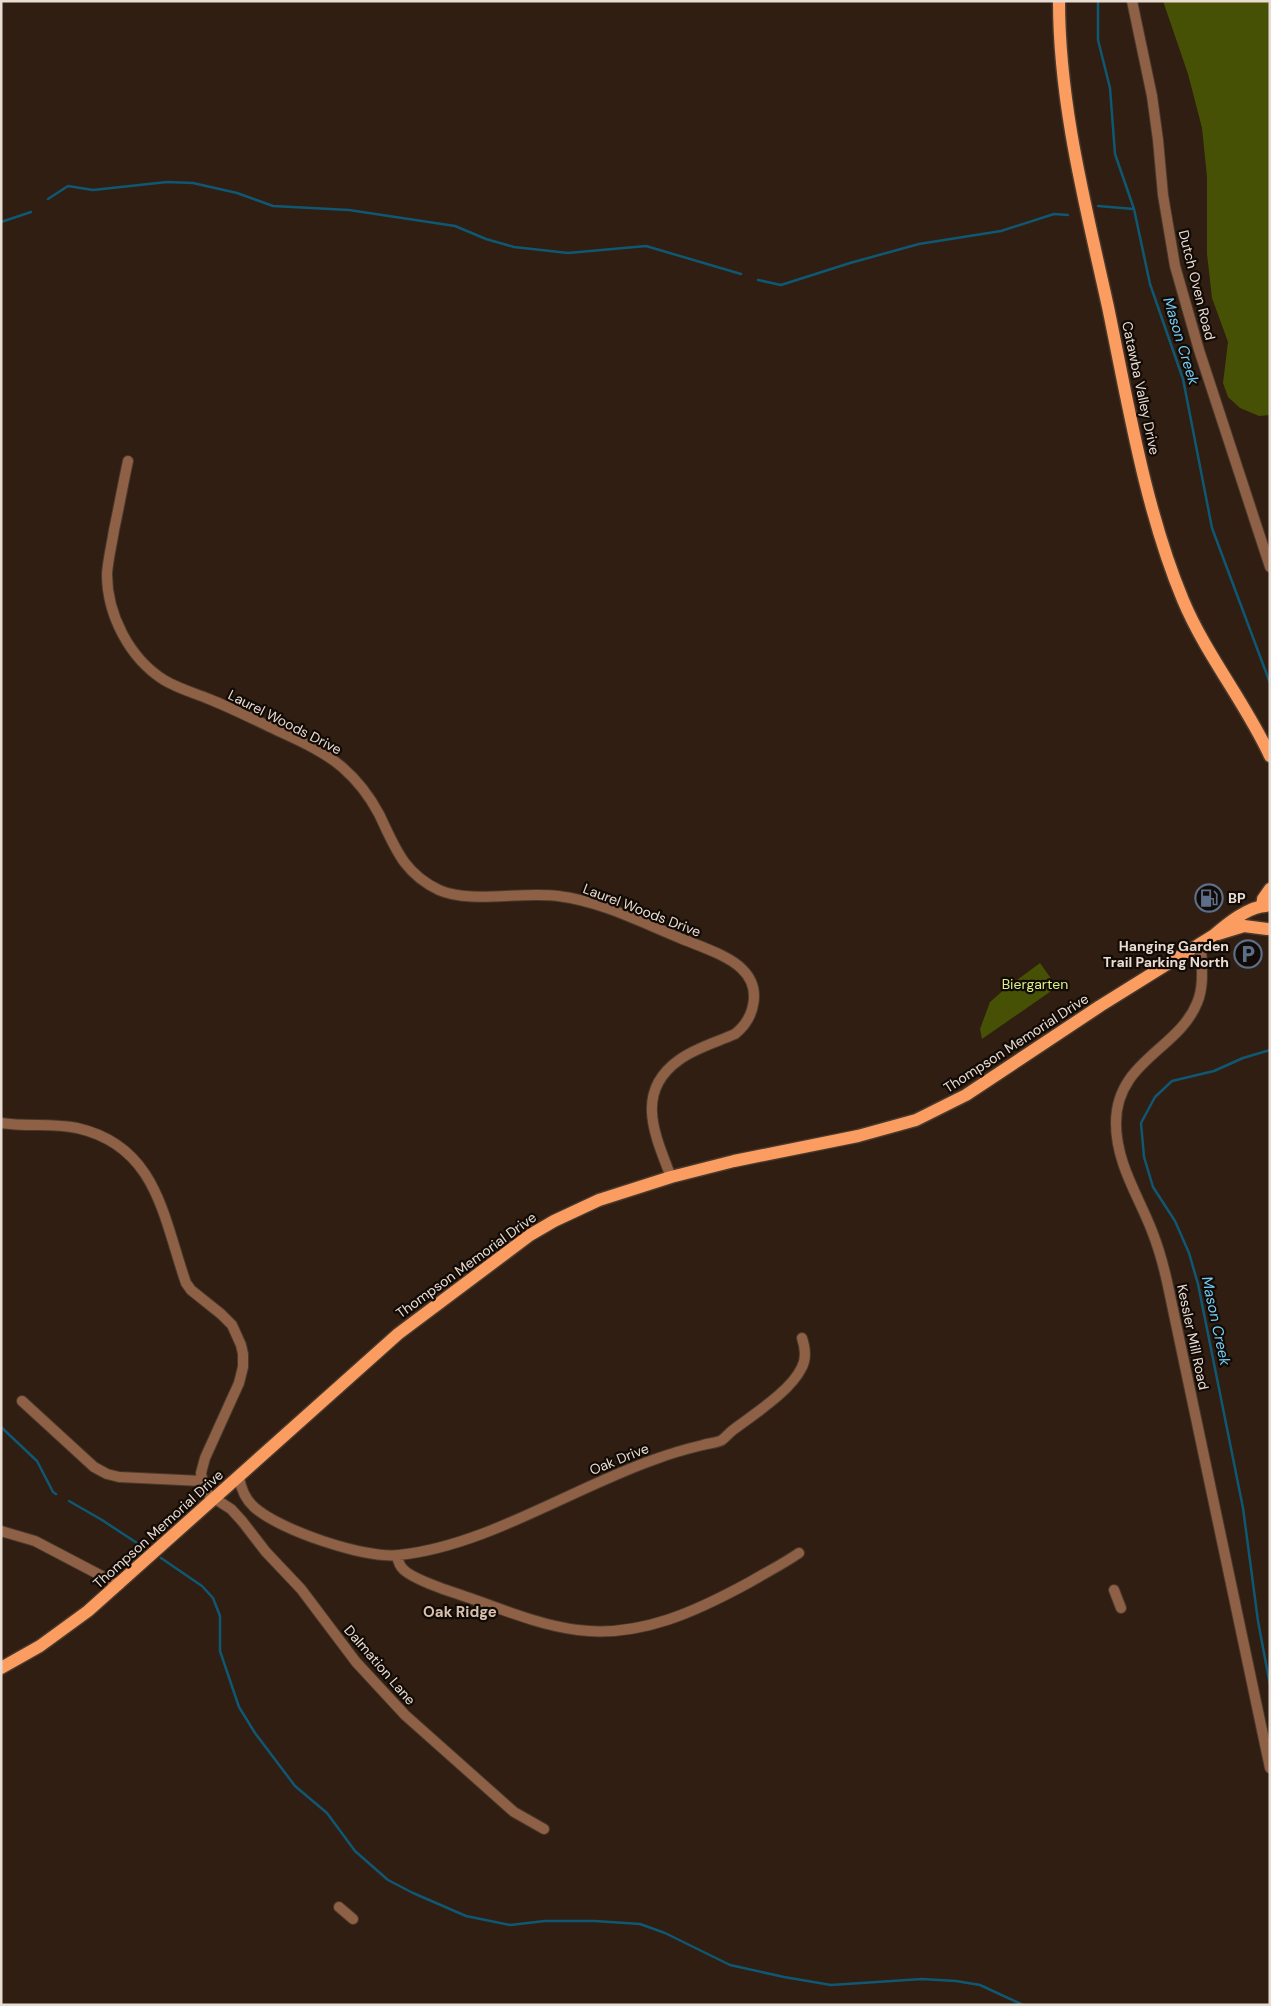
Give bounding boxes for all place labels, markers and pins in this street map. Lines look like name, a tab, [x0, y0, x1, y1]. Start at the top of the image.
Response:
fuel station icon: BP	[1194, 883, 1224, 913]
place label: BP	[1228, 889, 1246, 907]
place label: Hanging Garden Trail Parking North	[1103, 937, 1229, 971]
parking icon: Hanging Garden Trail Parking North	[1233, 939, 1263, 969]

